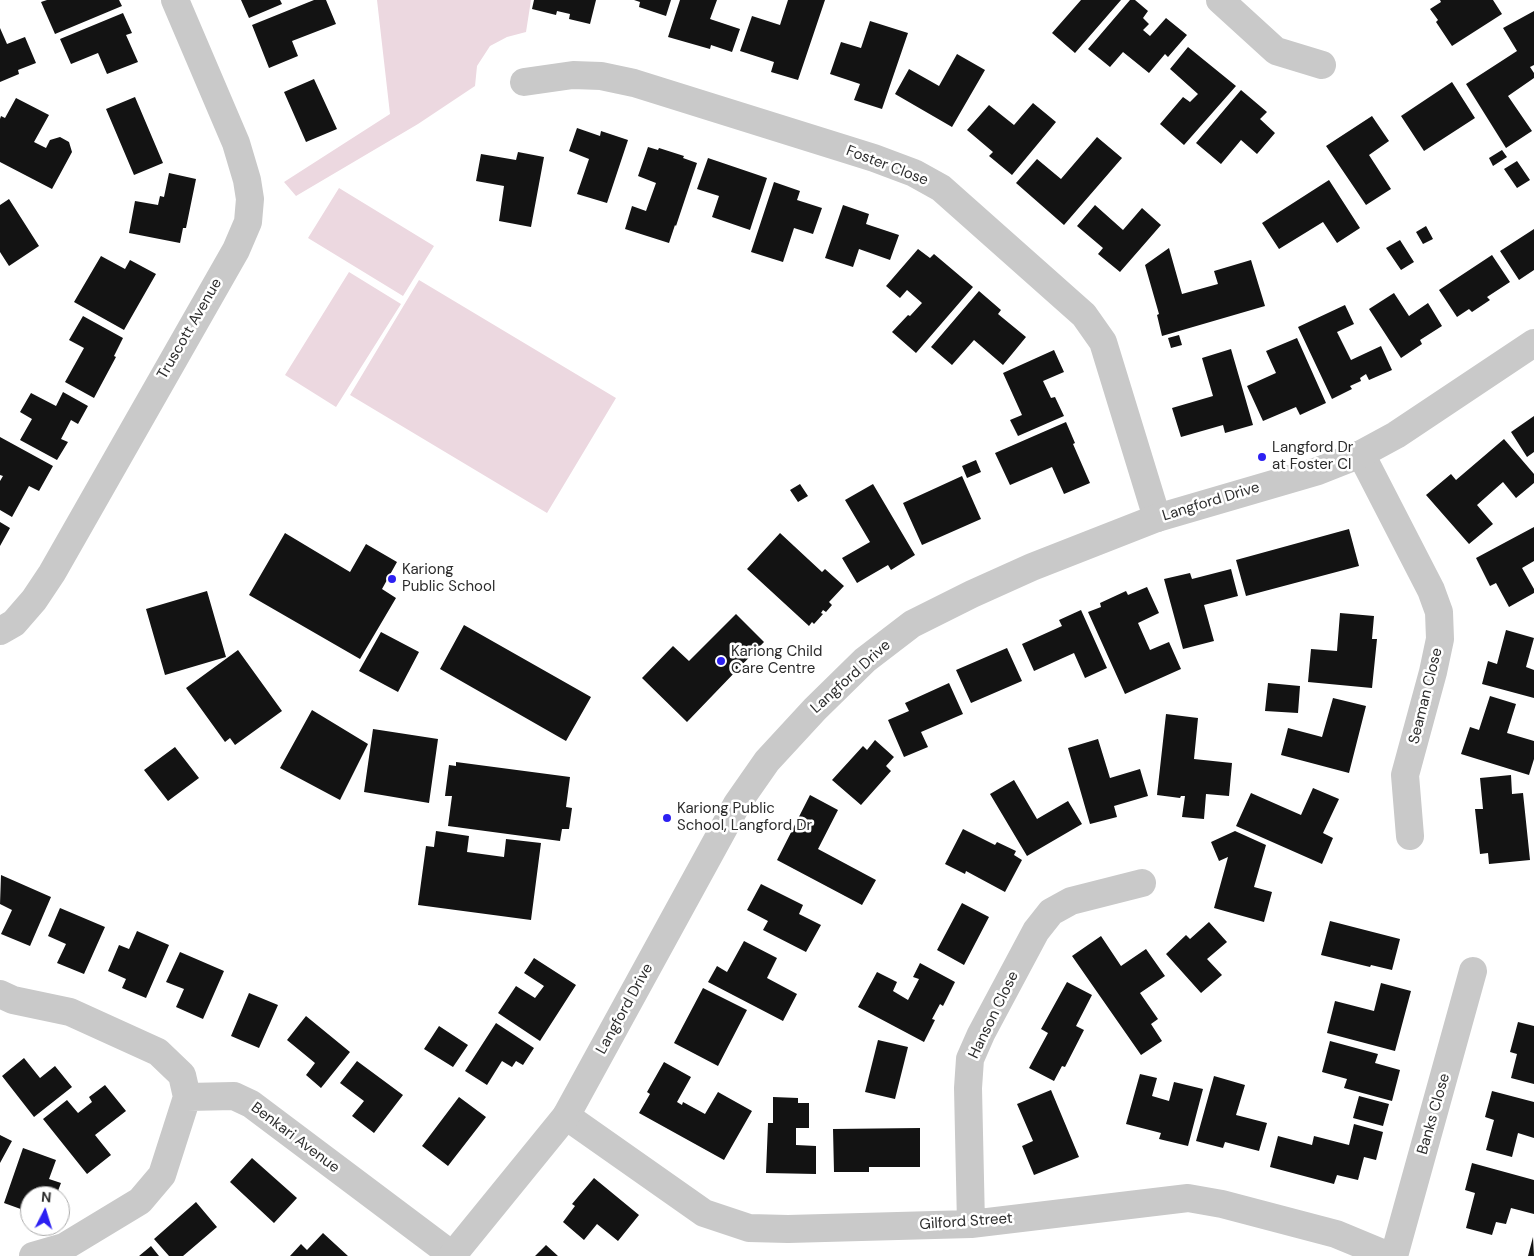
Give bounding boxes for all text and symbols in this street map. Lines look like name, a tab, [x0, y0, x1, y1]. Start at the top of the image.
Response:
street label: Foster Close	[843, 142, 931, 190]
street label: Truscott Avenue	[154, 276, 226, 382]
place label: Langford Dr at Foster Cl	[1272, 439, 1353, 474]
marker: Langford Dr at Foster Cl	[1256, 451, 1268, 463]
street label: Langford Drive	[1160, 479, 1262, 525]
place label: Kariong Public School	[402, 561, 495, 596]
marker: Kariong Public School	[386, 573, 398, 585]
street label: Langford Drive	[807, 637, 895, 717]
place label: Kariong Child Care Centre	[731, 643, 822, 678]
street label: Seaman Close	[1405, 646, 1447, 746]
marker: Kariong Child Care Centre	[715, 655, 727, 667]
place label: Kariong Public School, Langford Dr	[677, 800, 812, 835]
marker: Kariong Public School, Langford Dr	[661, 812, 673, 824]
street label: Langford Drive	[593, 961, 657, 1057]
street label: Hanson Close	[965, 968, 1023, 1062]
street label: Banks Close	[1414, 1071, 1454, 1157]
street label: Benkari Avenue	[247, 1099, 343, 1177]
north arrow	[20, 1186, 70, 1236]
text: N	[40, 1188, 52, 1206]
street label: Gilford Street	[919, 1210, 1013, 1234]

